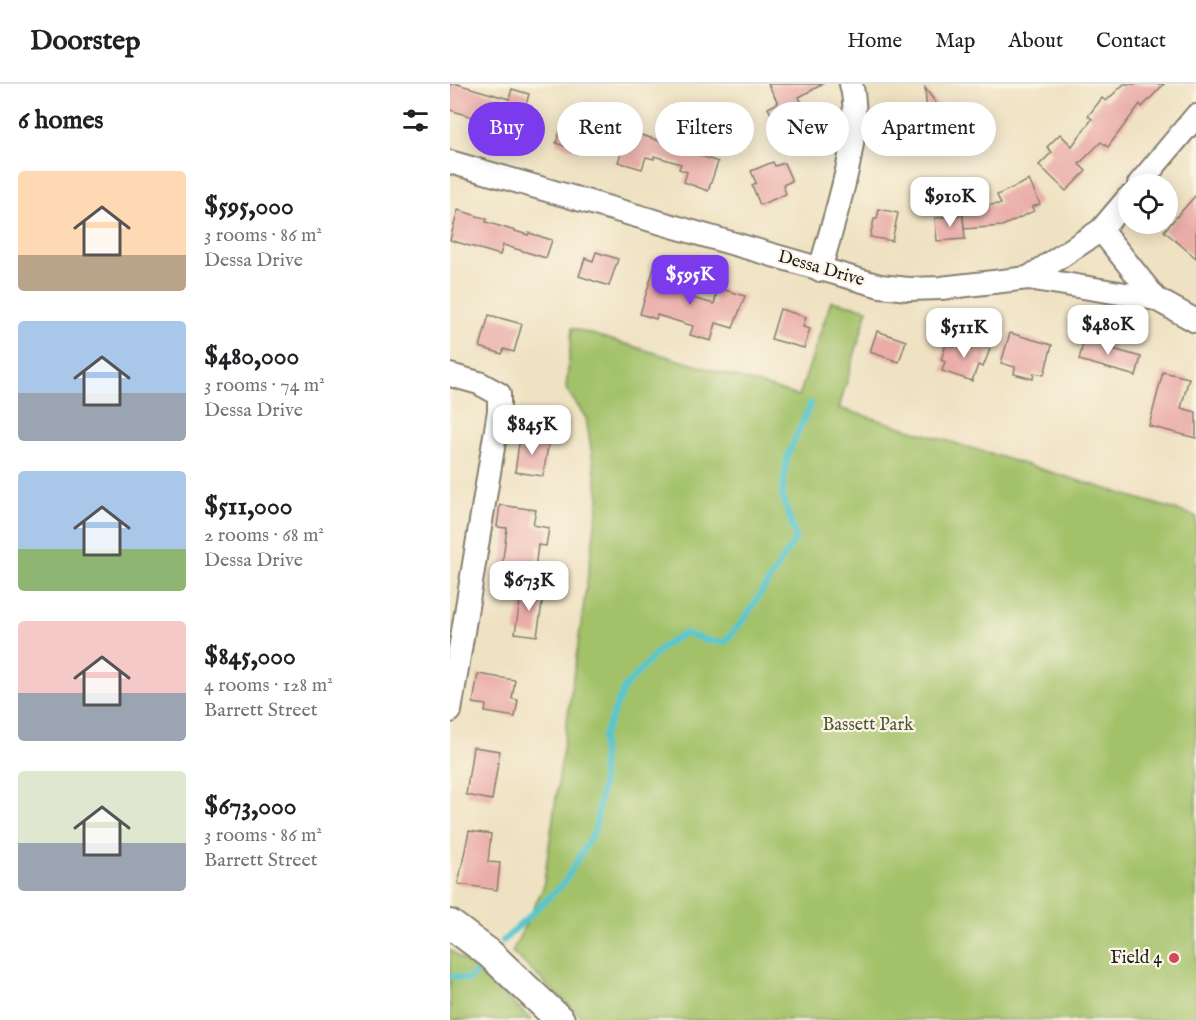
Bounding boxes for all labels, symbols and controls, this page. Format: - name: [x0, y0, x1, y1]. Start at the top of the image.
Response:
- text: Doorstep: [30, 24, 140, 59]
- text: Home: [847, 28, 902, 55]
- text: Map: [935, 28, 975, 55]
- text: About: [1008, 28, 1063, 55]
- text: Contact: [1096, 28, 1166, 55]
- chip: Buy: [468, 102, 545, 156]
- chip: Rent: [557, 102, 643, 156]
- chip: Filters: [655, 102, 754, 156]
- chip: New: [766, 102, 849, 156]
- chip: Apartment: [861, 102, 996, 156]
- text: 6 homes: [18, 104, 103, 137]
- icon: filters: [399, 104, 432, 137]
- map controls: [1118, 174, 1178, 234]
- button: locate: [1118, 174, 1178, 234]
- pin: $910K: [908, 177, 992, 228]
- text: $910K: [924, 184, 976, 209]
- text: $595,000: [204, 190, 294, 223]
- icon: home: [66, 195, 138, 267]
- text: 3 rooms · 86 m²: [204, 223, 322, 248]
- street label: Dessa Drive: [775, 246, 867, 292]
- text: Dessa Drive: [204, 248, 303, 273]
- pin: $595K: [648, 255, 732, 306]
- text: $595K: [666, 262, 714, 287]
- pin: $480K: [1066, 305, 1150, 356]
- pin: $511K: [922, 308, 1006, 359]
- text: $480K: [1081, 312, 1135, 337]
- text: $511K: [940, 315, 988, 340]
- text: $480,000: [204, 340, 299, 373]
- icon: home: [66, 345, 138, 417]
- text: 3 rooms · 74 m²: [204, 373, 325, 398]
- text: Dessa Drive: [204, 398, 303, 423]
- pin: $845K: [490, 405, 574, 456]
- text: $845K: [507, 412, 557, 437]
- text: $511,000: [204, 490, 292, 523]
- icon: home: [66, 495, 138, 567]
- text: 2 rooms · 68 m²: [204, 523, 324, 548]
- text: Dessa Drive: [204, 548, 303, 573]
- pin: $673K: [487, 561, 571, 612]
- text: $673K: [504, 568, 554, 593]
- text: $845,000: [204, 640, 296, 673]
- icon: home: [66, 645, 138, 717]
- text: 4 rooms · 128 m²: [204, 673, 333, 698]
- text: Barrett Street: [204, 698, 318, 723]
- park label: Bassett Park: [822, 714, 914, 737]
- text: $673,000: [204, 790, 296, 823]
- icon: home: [66, 795, 138, 867]
- text: 3 rooms · 86 m²: [204, 823, 322, 848]
- text: Barrett Street: [204, 848, 318, 873]
- place label: Field 4: [1110, 947, 1162, 970]
- marker: Field 4: [1167, 951, 1181, 965]

